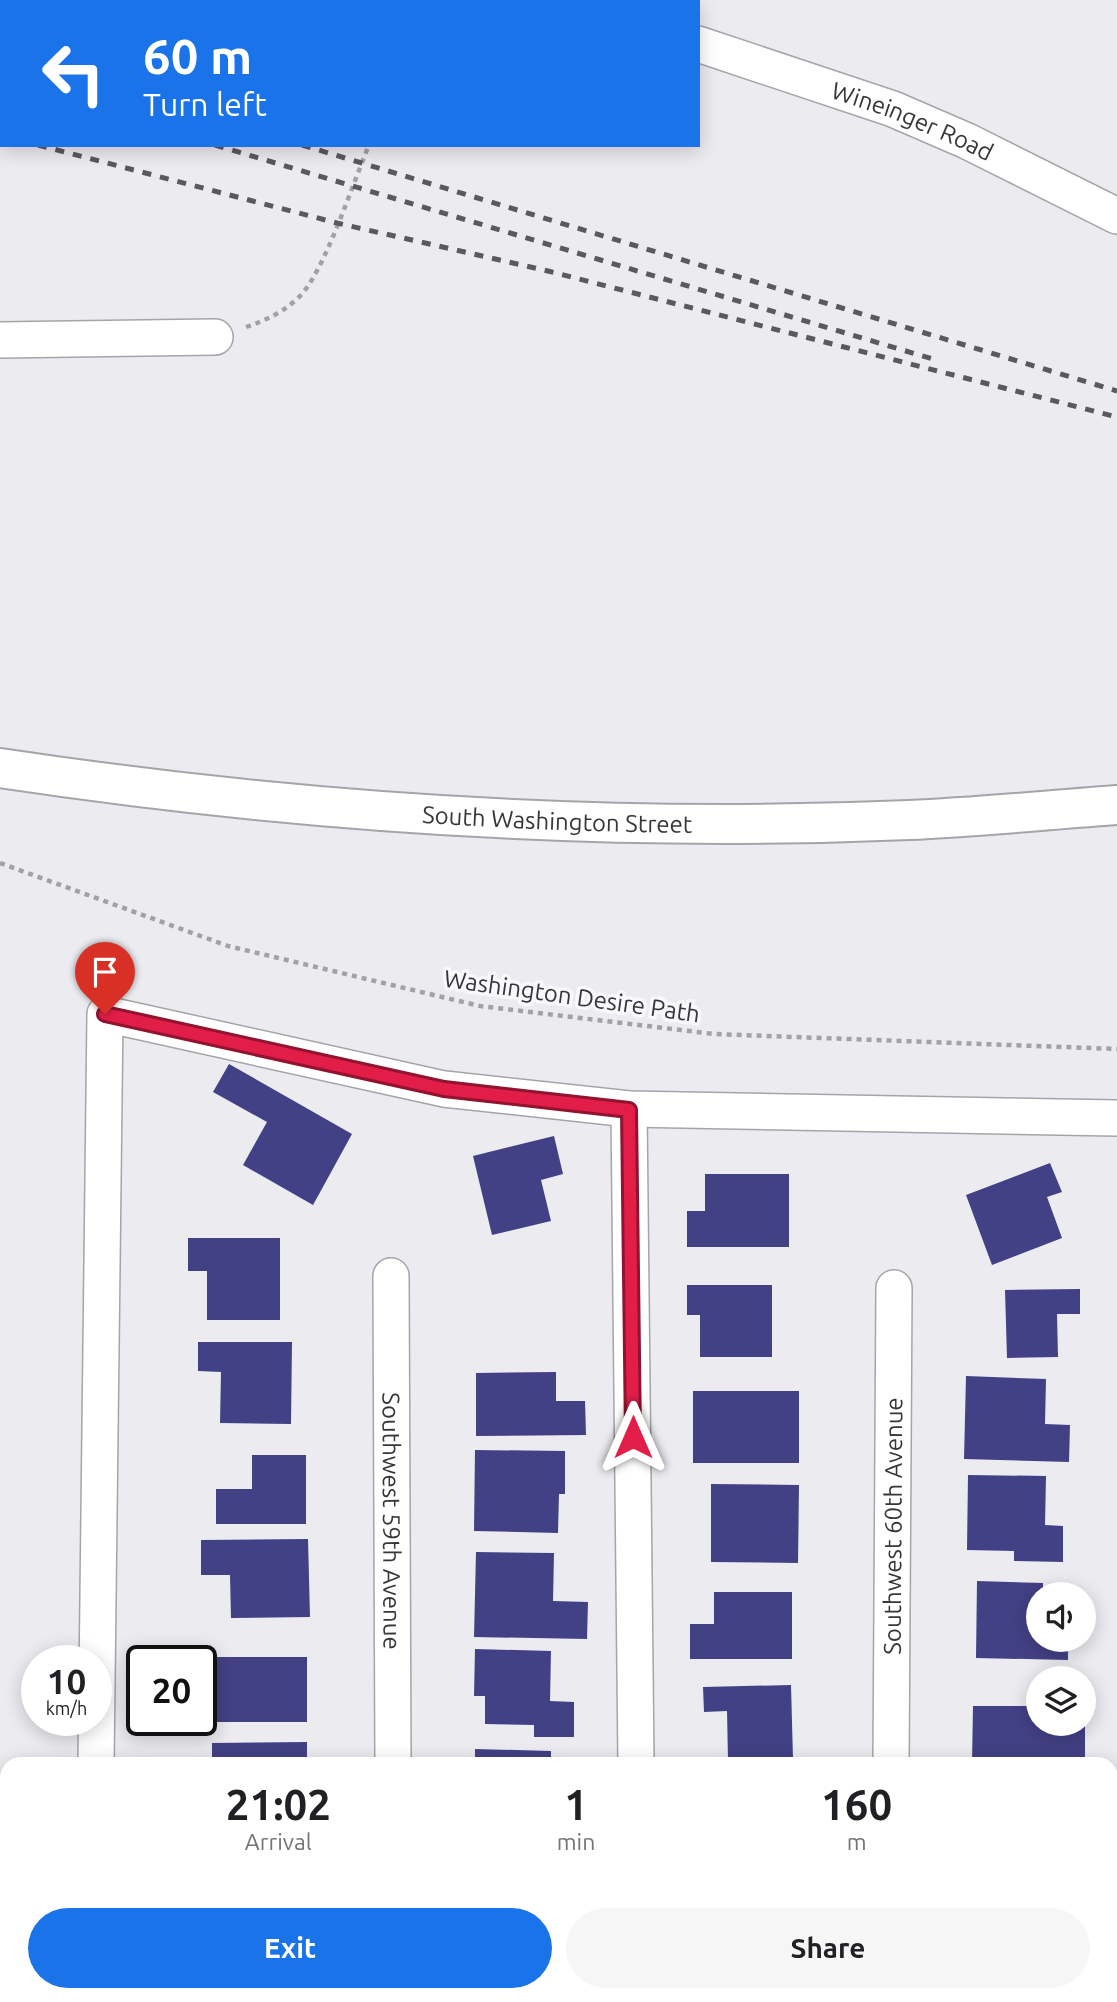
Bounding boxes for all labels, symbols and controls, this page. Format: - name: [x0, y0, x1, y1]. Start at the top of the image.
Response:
- icon: left: [28, 28, 119, 119]
- text: 60 m: [143, 28, 252, 83]
- street label: Wineinger Road: [828, 76, 998, 166]
- text: Turn left: [143, 86, 267, 122]
- street label: South Washington Street: [421, 800, 693, 837]
- pin: [75, 942, 135, 1014]
- icon: arrive: [86, 953, 124, 991]
- street label: Washington Desire Path: [442, 965, 702, 1027]
- street label: Southwest 59th Avenue: [378, 1392, 406, 1650]
- street label: Southwest 60th Avenue: [878, 1397, 907, 1655]
- position arrow: [596, 1400, 670, 1474]
- map controls: [1026, 1582, 1096, 1736]
- button: sound: [1026, 1582, 1096, 1652]
- speed limit sign: 20: [126, 1645, 217, 1736]
- text: 10: [47, 1661, 86, 1701]
- button: layers: [1026, 1666, 1096, 1736]
- text: km/h: [46, 1698, 87, 1718]
- text: 21:02: [226, 1781, 331, 1828]
- text: 1: [564, 1781, 588, 1828]
- text: 160: [821, 1781, 892, 1828]
- text: Arrival: [245, 1829, 312, 1854]
- text: min: [557, 1829, 595, 1854]
- text: m: [847, 1829, 867, 1854]
- button: Exit: [28, 1908, 552, 1988]
- button: Share: [566, 1908, 1090, 1988]

